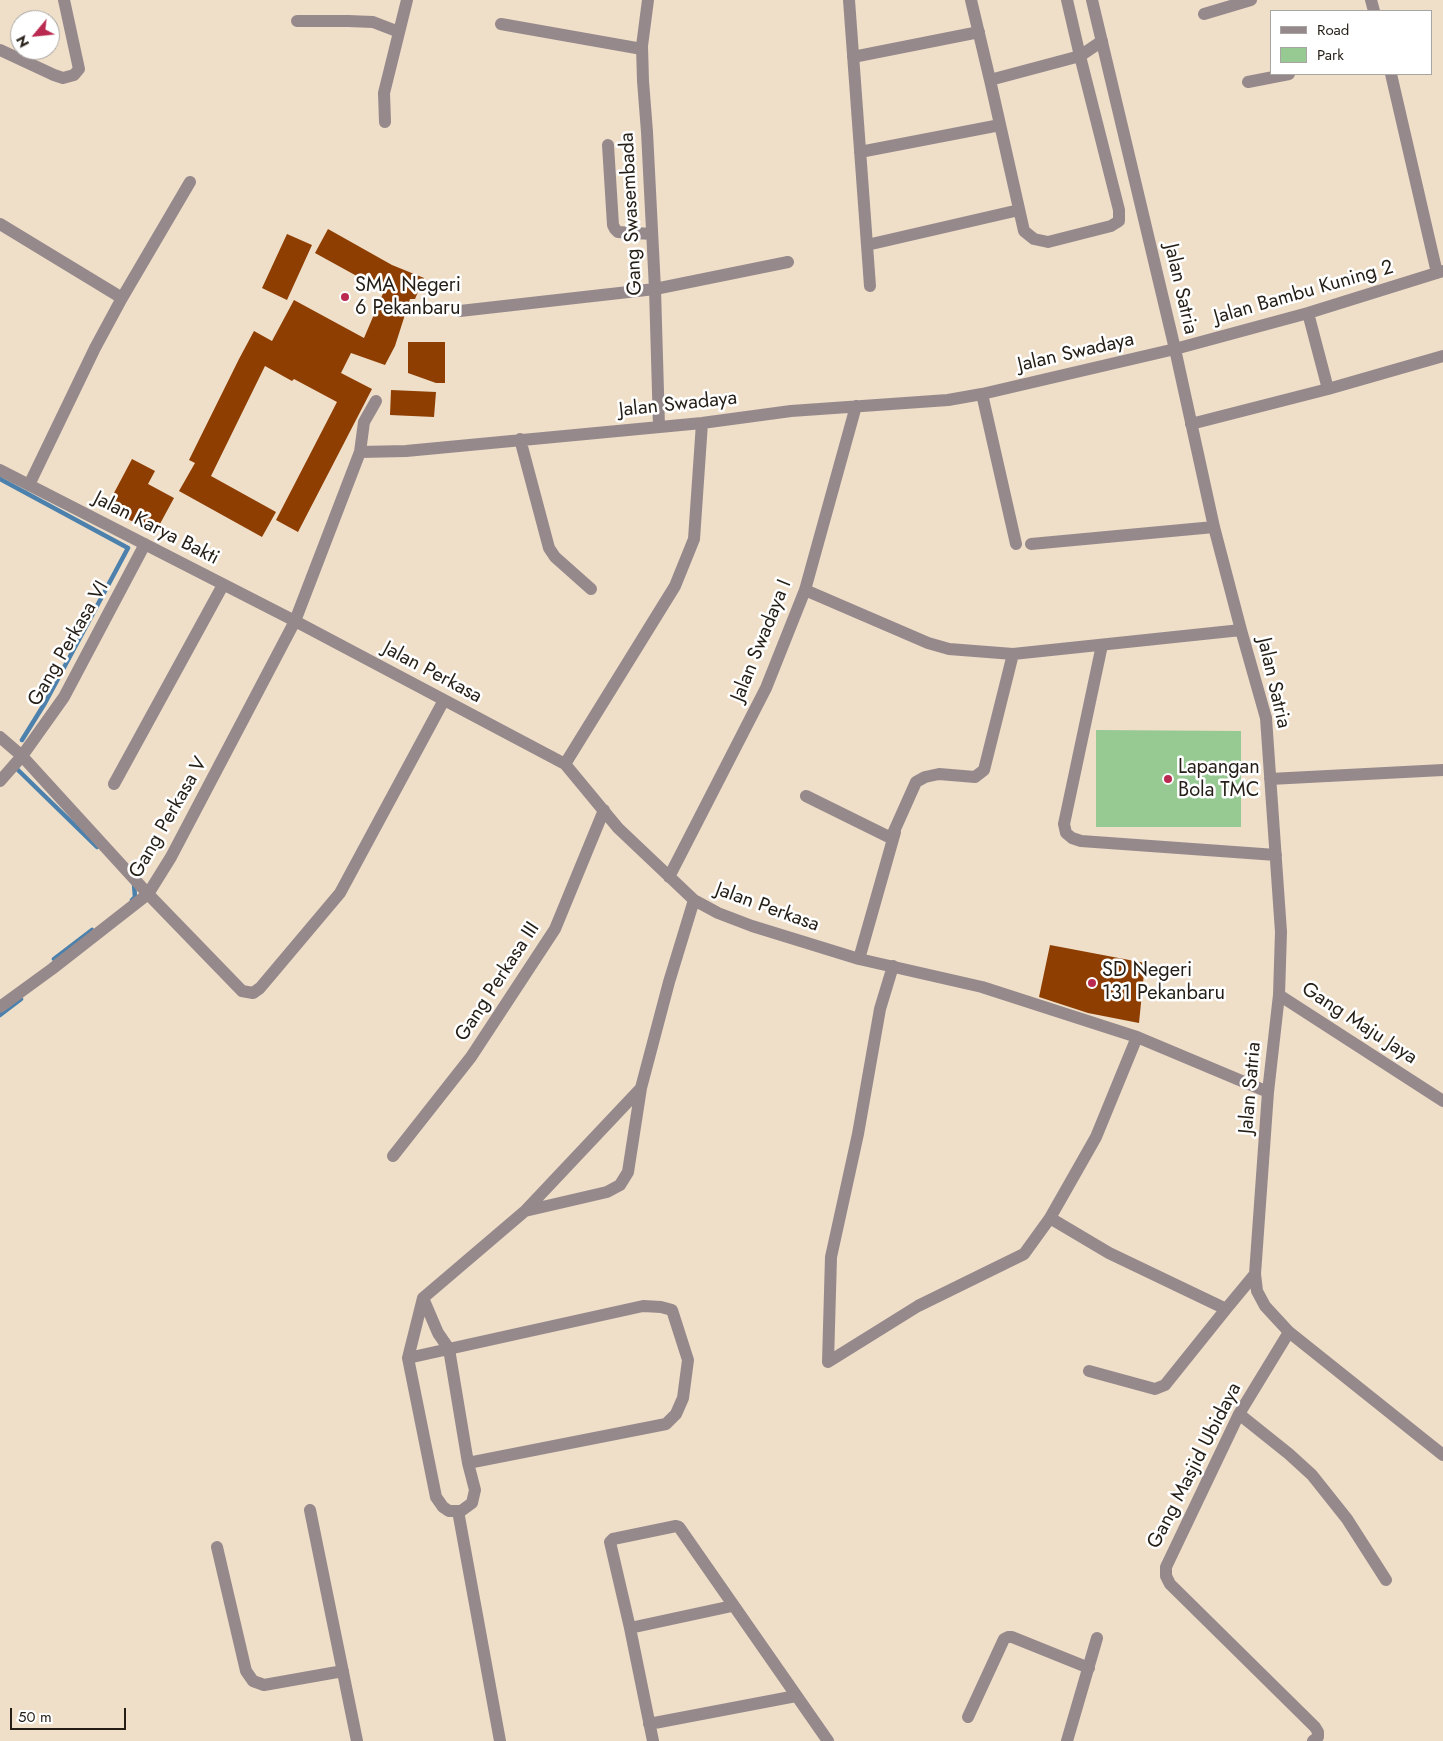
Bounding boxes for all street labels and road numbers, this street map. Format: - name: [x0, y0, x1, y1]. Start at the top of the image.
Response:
- street label: Gang Swasembada: [616, 132, 648, 296]
- street label: Jalan Satria: [1158, 241, 1202, 337]
- street label: Jalan Bambu Kuning 2: [1211, 256, 1397, 330]
- street label: Jalan Swadaya: [1015, 328, 1137, 378]
- street label: Jalan Swadaya: [618, 387, 738, 423]
- street label: Jalan Karya Bakti: [89, 487, 223, 571]
- street label: Jalan Swadaya I: [727, 576, 797, 706]
- street label: Gang Perkasa VI: [23, 577, 115, 711]
- street label: Jalan Satria: [1251, 635, 1295, 731]
- street label: Jalan Perkasa: [378, 637, 486, 709]
- street label: Gang Perkasa V: [125, 753, 213, 883]
- street label: Jalan Perkasa: [712, 878, 822, 938]
- street label: Gang Perkasa III: [451, 918, 545, 1046]
- street label: Gang Maju Jaya: [1297, 978, 1421, 1070]
- street label: Jalan Satria: [1235, 1041, 1267, 1135]
- street label: Gang Masjid Ubidaya: [1143, 1379, 1247, 1553]

